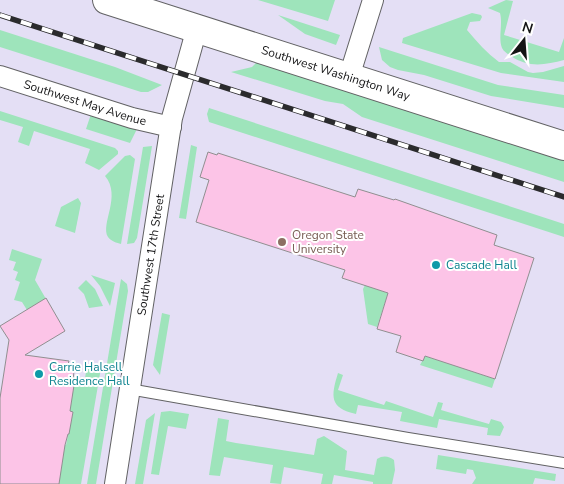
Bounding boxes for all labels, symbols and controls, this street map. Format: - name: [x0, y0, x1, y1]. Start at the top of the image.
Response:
- north arrow: [499, 15, 549, 65]
- text: N: [520, 17, 535, 39]
- street label: Southwest Washington Way: [259, 42, 413, 105]
- street label: Southwest May Avenue: [21, 76, 148, 129]
- street label: Southwest 17th Street: [133, 192, 168, 317]
- place label: Oregon State University: [292, 227, 364, 257]
- marker: Oregon State University: [276, 236, 288, 248]
- place label: Cascade Hall: [446, 257, 517, 273]
- marker: Cascade Hall: [430, 259, 442, 271]
- place label: Carrie Halsell Residence Hall: [49, 359, 130, 389]
- marker: Carrie Halsell Residence Hall: [33, 368, 45, 380]

